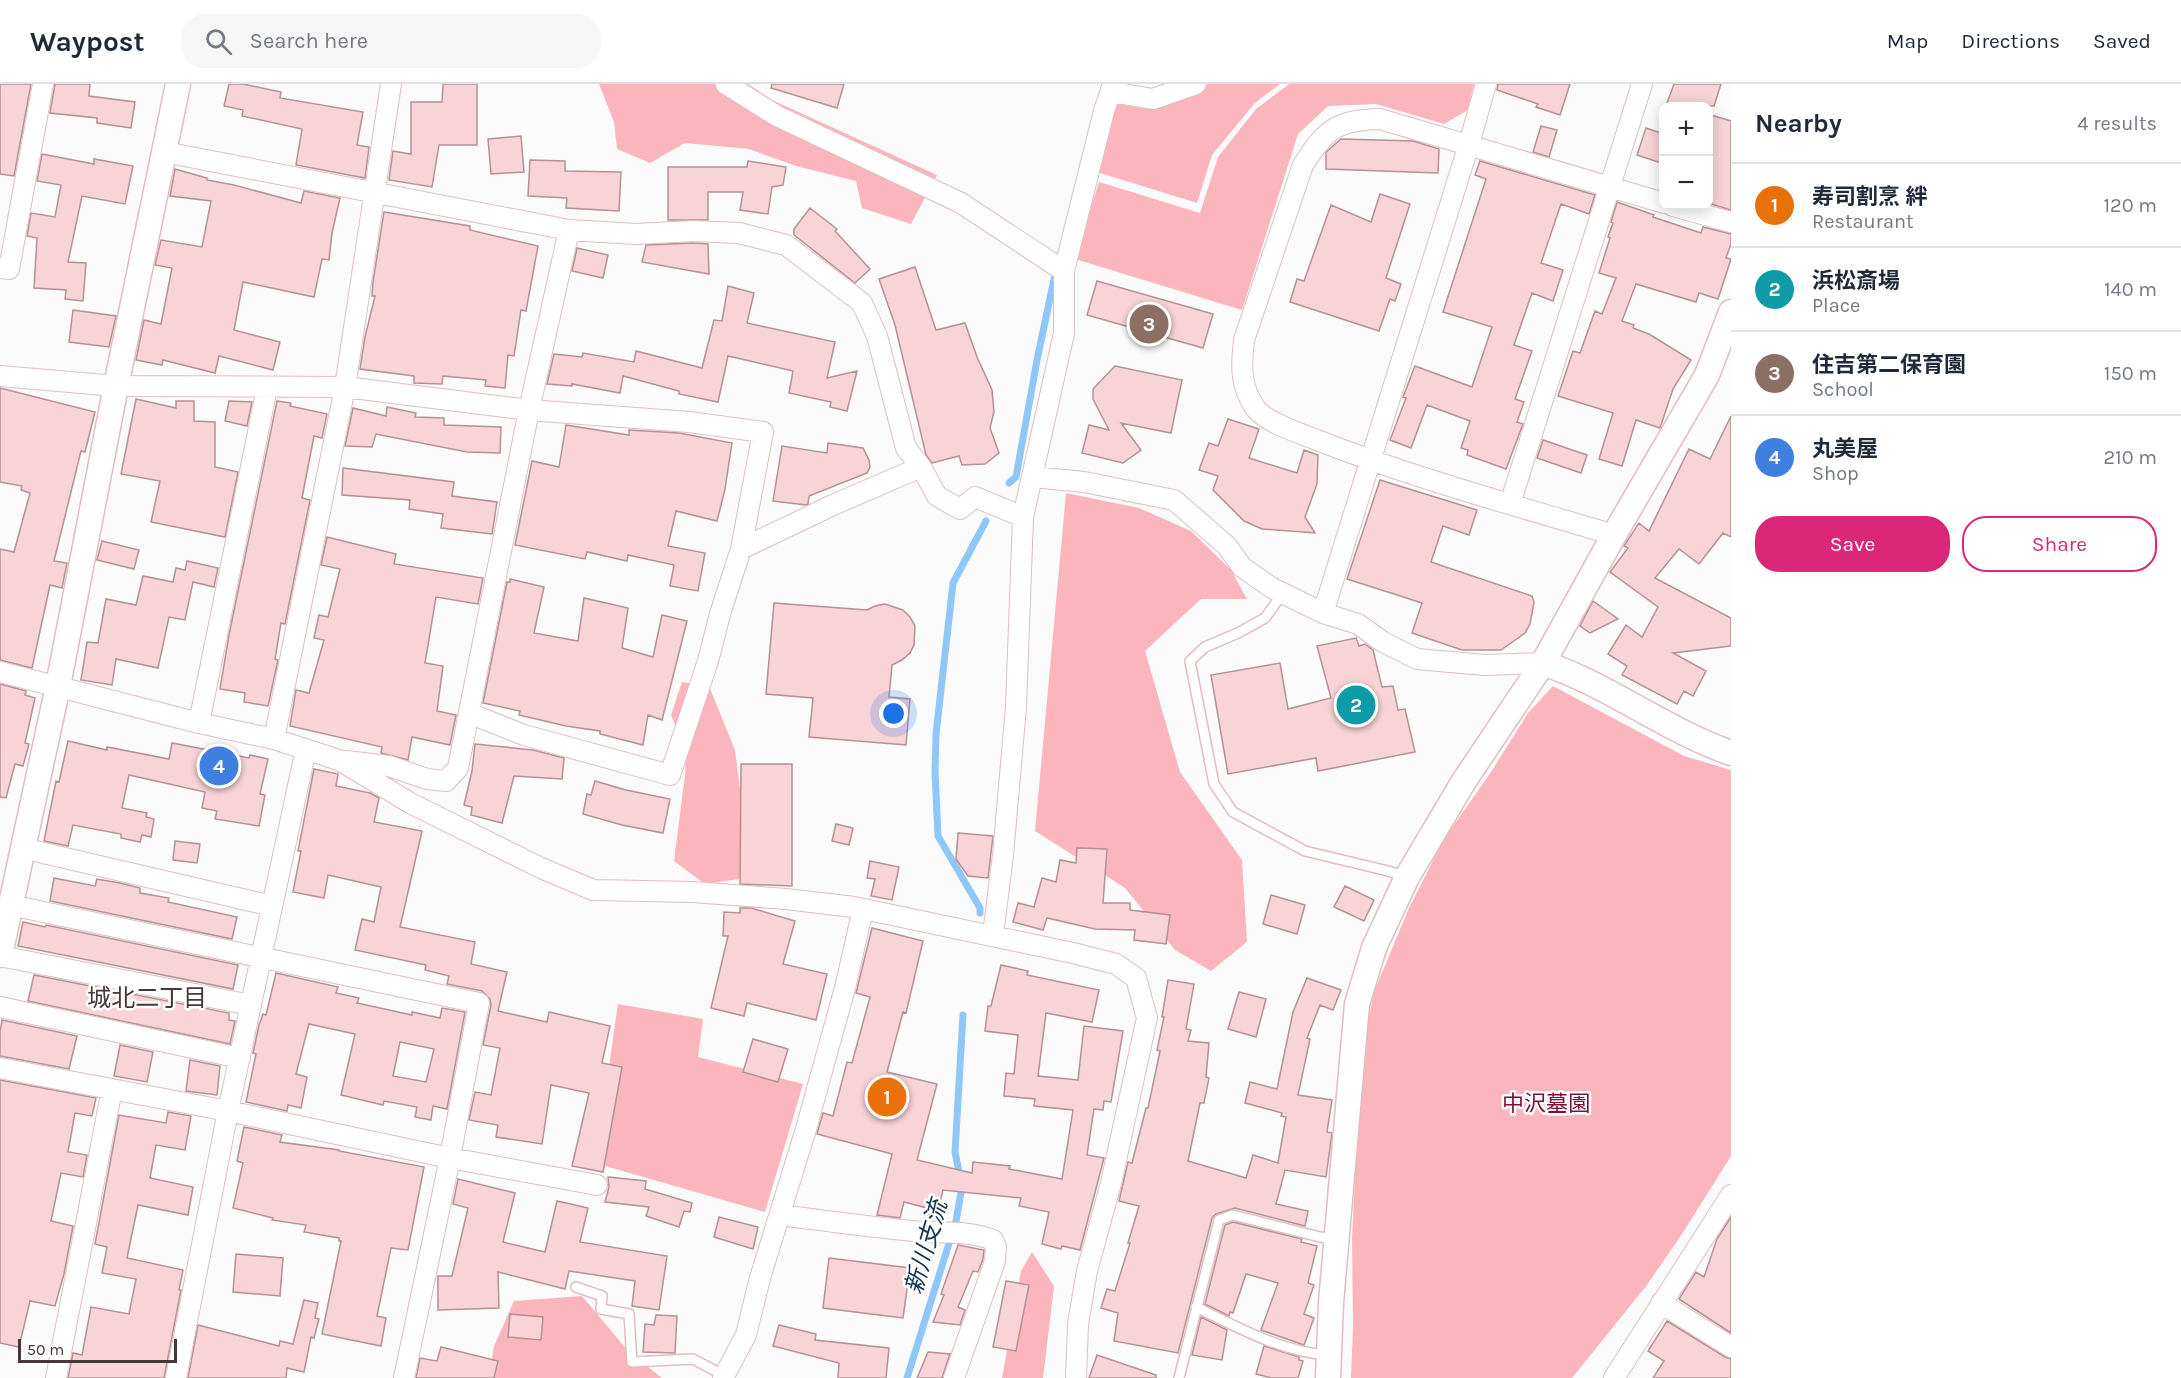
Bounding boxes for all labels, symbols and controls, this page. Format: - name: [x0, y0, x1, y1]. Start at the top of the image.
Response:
- search box: [181, 14, 601, 68]
- text: Waypost: [30, 25, 145, 58]
- icon: search: [202, 25, 235, 58]
- text: Search here: [250, 28, 368, 54]
- text: Map: [1887, 29, 1928, 53]
- text: Directions: [1961, 29, 2060, 53]
- text: Saved: [2093, 29, 2151, 53]
- map controls: [1659, 102, 1713, 210]
- button: +: [1659, 102, 1713, 156]
- text: Nearby: [1755, 108, 1842, 139]
- text: 4 results: [2077, 112, 2157, 135]
- button: −: [1659, 156, 1713, 210]
- text: 寿司割烹 絆: [1812, 184, 1928, 210]
- text: 1: [1771, 194, 1778, 217]
- text: 120 m: [2103, 194, 2157, 217]
- text: Restaurant: [1812, 210, 1914, 233]
- text: 浜松斎場: [1812, 268, 1900, 294]
- text: 2: [1768, 278, 1781, 301]
- text: 140 m: [2104, 278, 2157, 301]
- text: Place: [1812, 294, 1860, 317]
- pin: 3: [1130, 302, 1168, 346]
- text: 住吉第二保育園: [1812, 352, 1966, 378]
- text: 3: [1768, 362, 1781, 385]
- text: 150 m: [2104, 362, 2157, 385]
- text: School: [1812, 378, 1874, 401]
- text: 丸美屋: [1812, 436, 1878, 462]
- text: 4: [1769, 446, 1780, 469]
- text: 210 m: [2103, 446, 2157, 469]
- text: Shop: [1812, 462, 1859, 485]
- button: Save: [1755, 516, 1950, 572]
- button: Share: [1962, 516, 2157, 572]
- pin: 2: [1336, 682, 1376, 728]
- your location: [879, 699, 908, 728]
- pin: 4: [200, 744, 238, 788]
- district label: 城北二丁目: [87, 984, 207, 1012]
- pin: 1: [868, 1074, 906, 1120]
- park label: 中沢墓園: [1502, 1091, 1590, 1117]
- water label: 新川支流: [899, 1193, 954, 1297]
- scale bar: [18, 1336, 177, 1364]
- text: 50 m: [27, 1340, 64, 1359]

